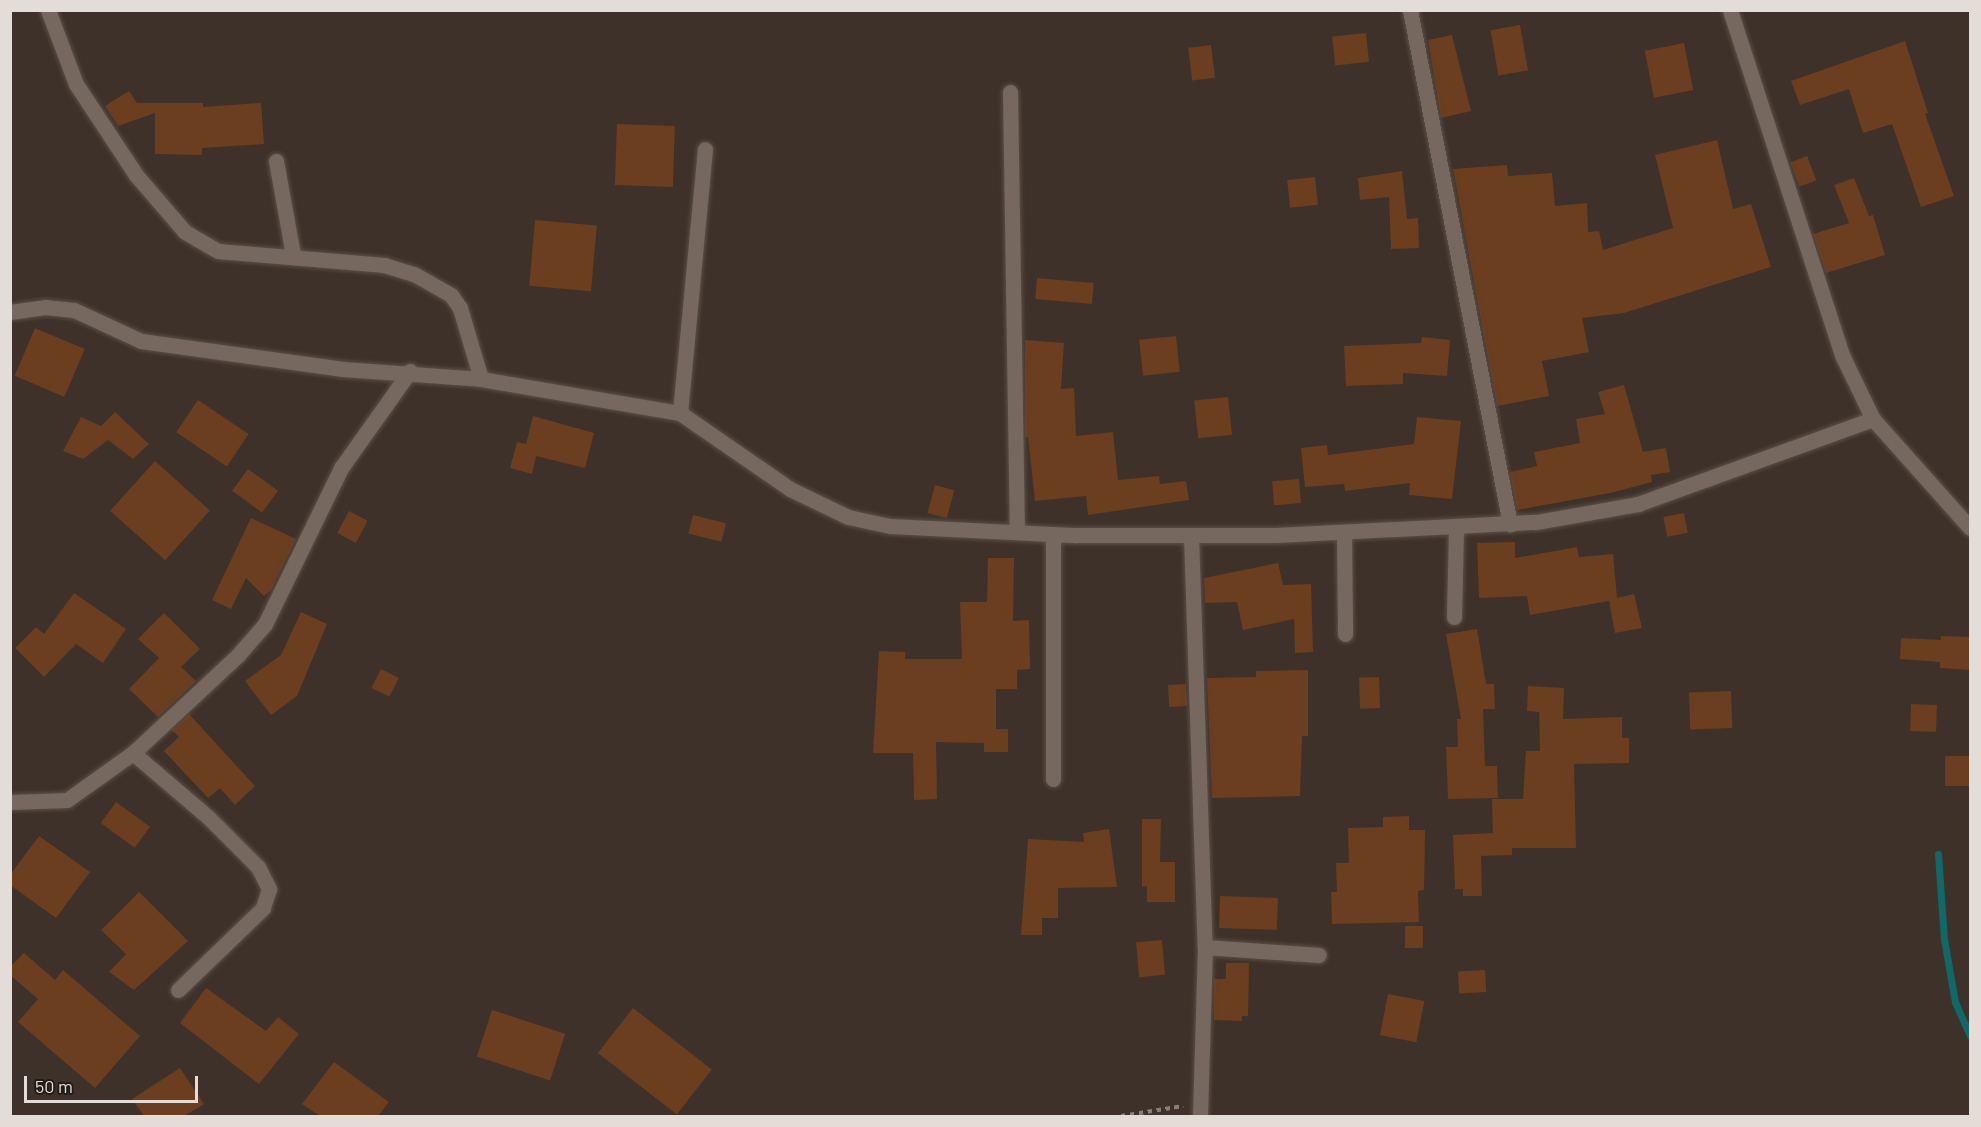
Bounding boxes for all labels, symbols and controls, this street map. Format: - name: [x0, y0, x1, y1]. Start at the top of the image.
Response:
- scale bar: [27, 1064, 201, 1102]
- text: 50 m: [35, 1075, 73, 1097]

